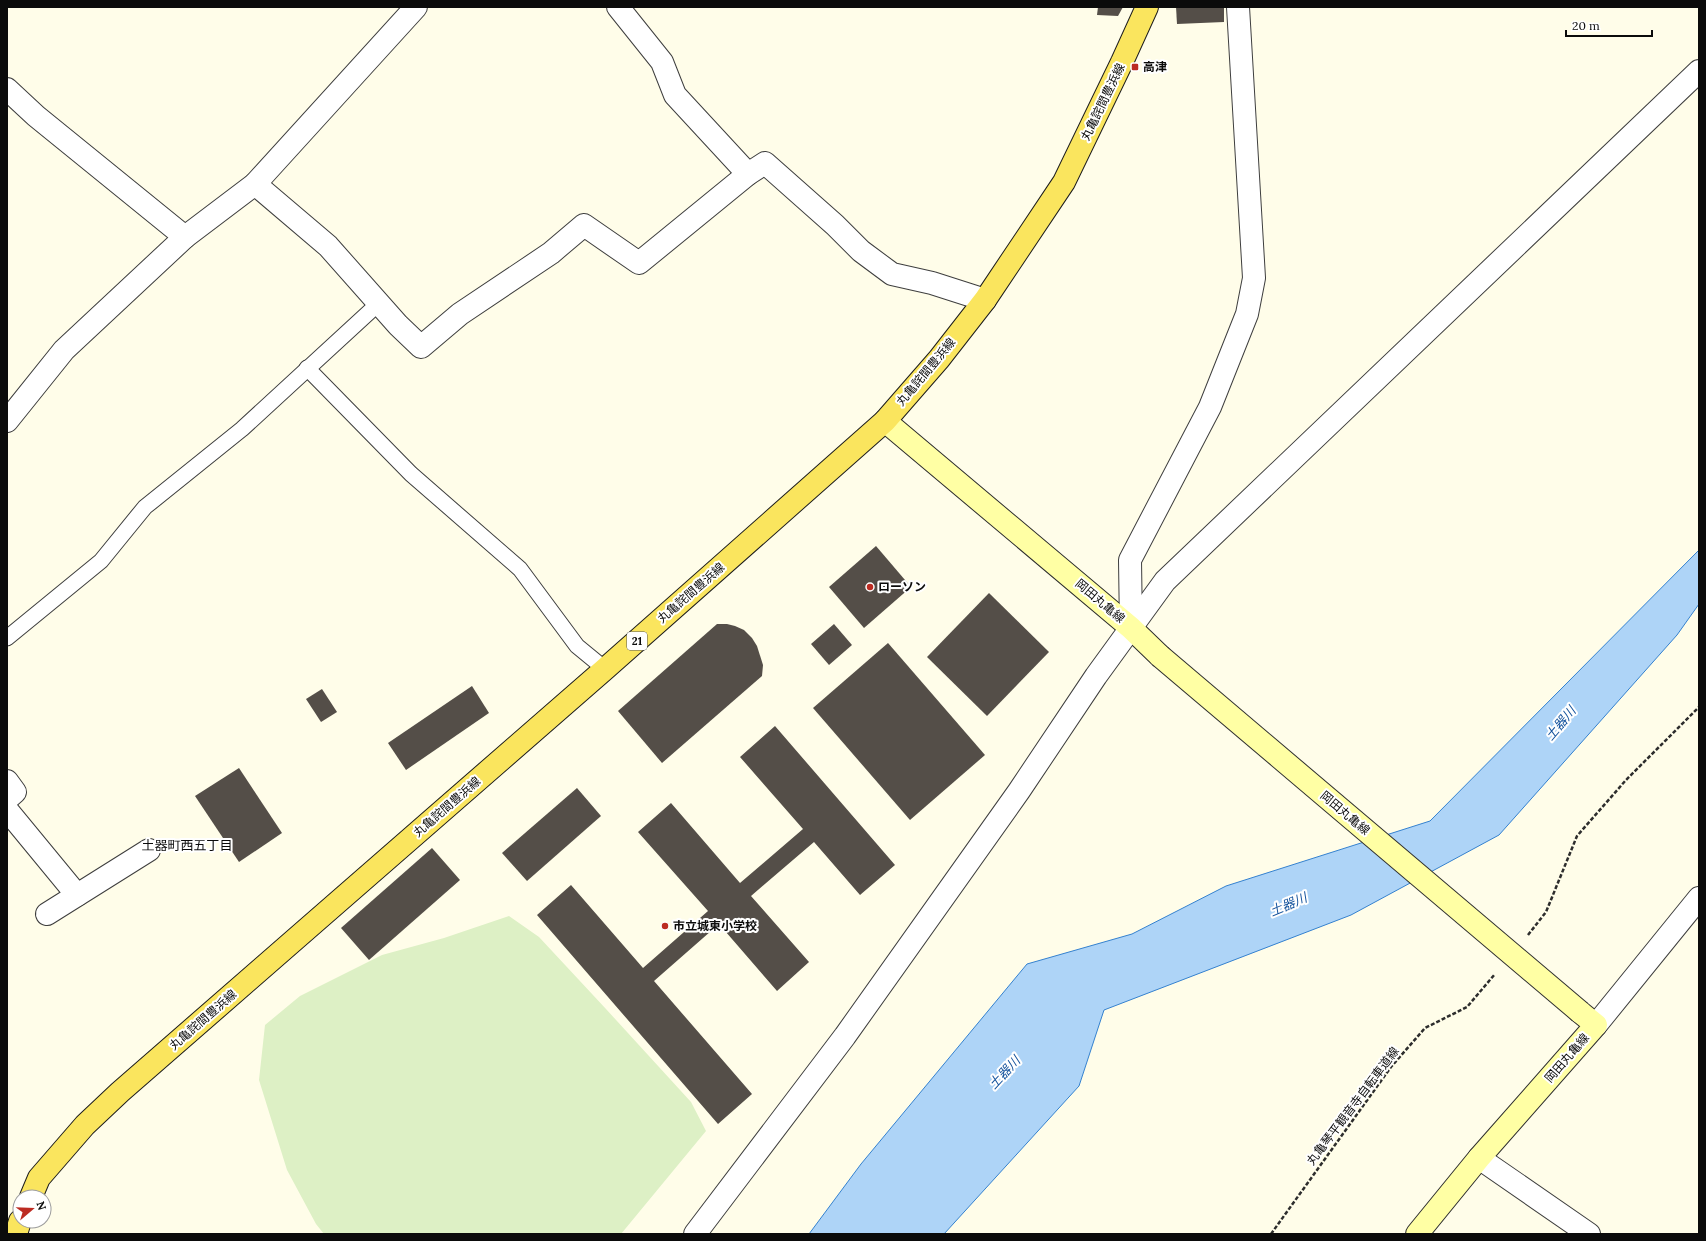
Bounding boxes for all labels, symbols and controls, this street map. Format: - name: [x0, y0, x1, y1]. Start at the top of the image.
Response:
- scale bar: [1566, 12, 1652, 38]
- text: 20 m: [1572, 18, 1600, 33]
- place label: 高津: [1143, 59, 1167, 74]
- street label: 丸亀詫間豊浜線: [1077, 61, 1128, 143]
- marker: 高津: [1130, 62, 1140, 72]
- street label: 丸亀詫間豊浜線: [893, 335, 958, 409]
- street label: 丸亀詫間豊浜線: [654, 559, 727, 626]
- street label: 岡田丸亀線: [1073, 576, 1128, 626]
- place label: ローソン: [878, 579, 926, 594]
- marker: ローソン: [865, 582, 875, 592]
- road number: 21: [627, 632, 647, 650]
- water label: 土器川: [1541, 701, 1581, 744]
- street label: 丸亀詫間豊浜線: [410, 773, 483, 840]
- street label: 岡田丸亀線: [1318, 788, 1373, 838]
- district label: 土器町西五丁目: [141, 837, 233, 854]
- water label: 土器川: [1267, 888, 1311, 920]
- place label: 市立城東小学校: [673, 918, 757, 933]
- marker: 市立城東小学校: [660, 921, 670, 931]
- street label: 丸亀詫間豊浜線: [166, 986, 239, 1053]
- street label: 岡田丸亀線: [1541, 1030, 1592, 1085]
- street label: 丸亀琴平観音寺自転車道線: [1303, 1044, 1402, 1168]
- water label: 土器川: [985, 1051, 1025, 1092]
- north arrow: [12, 1189, 52, 1229]
- text: N: [33, 1199, 50, 1213]

